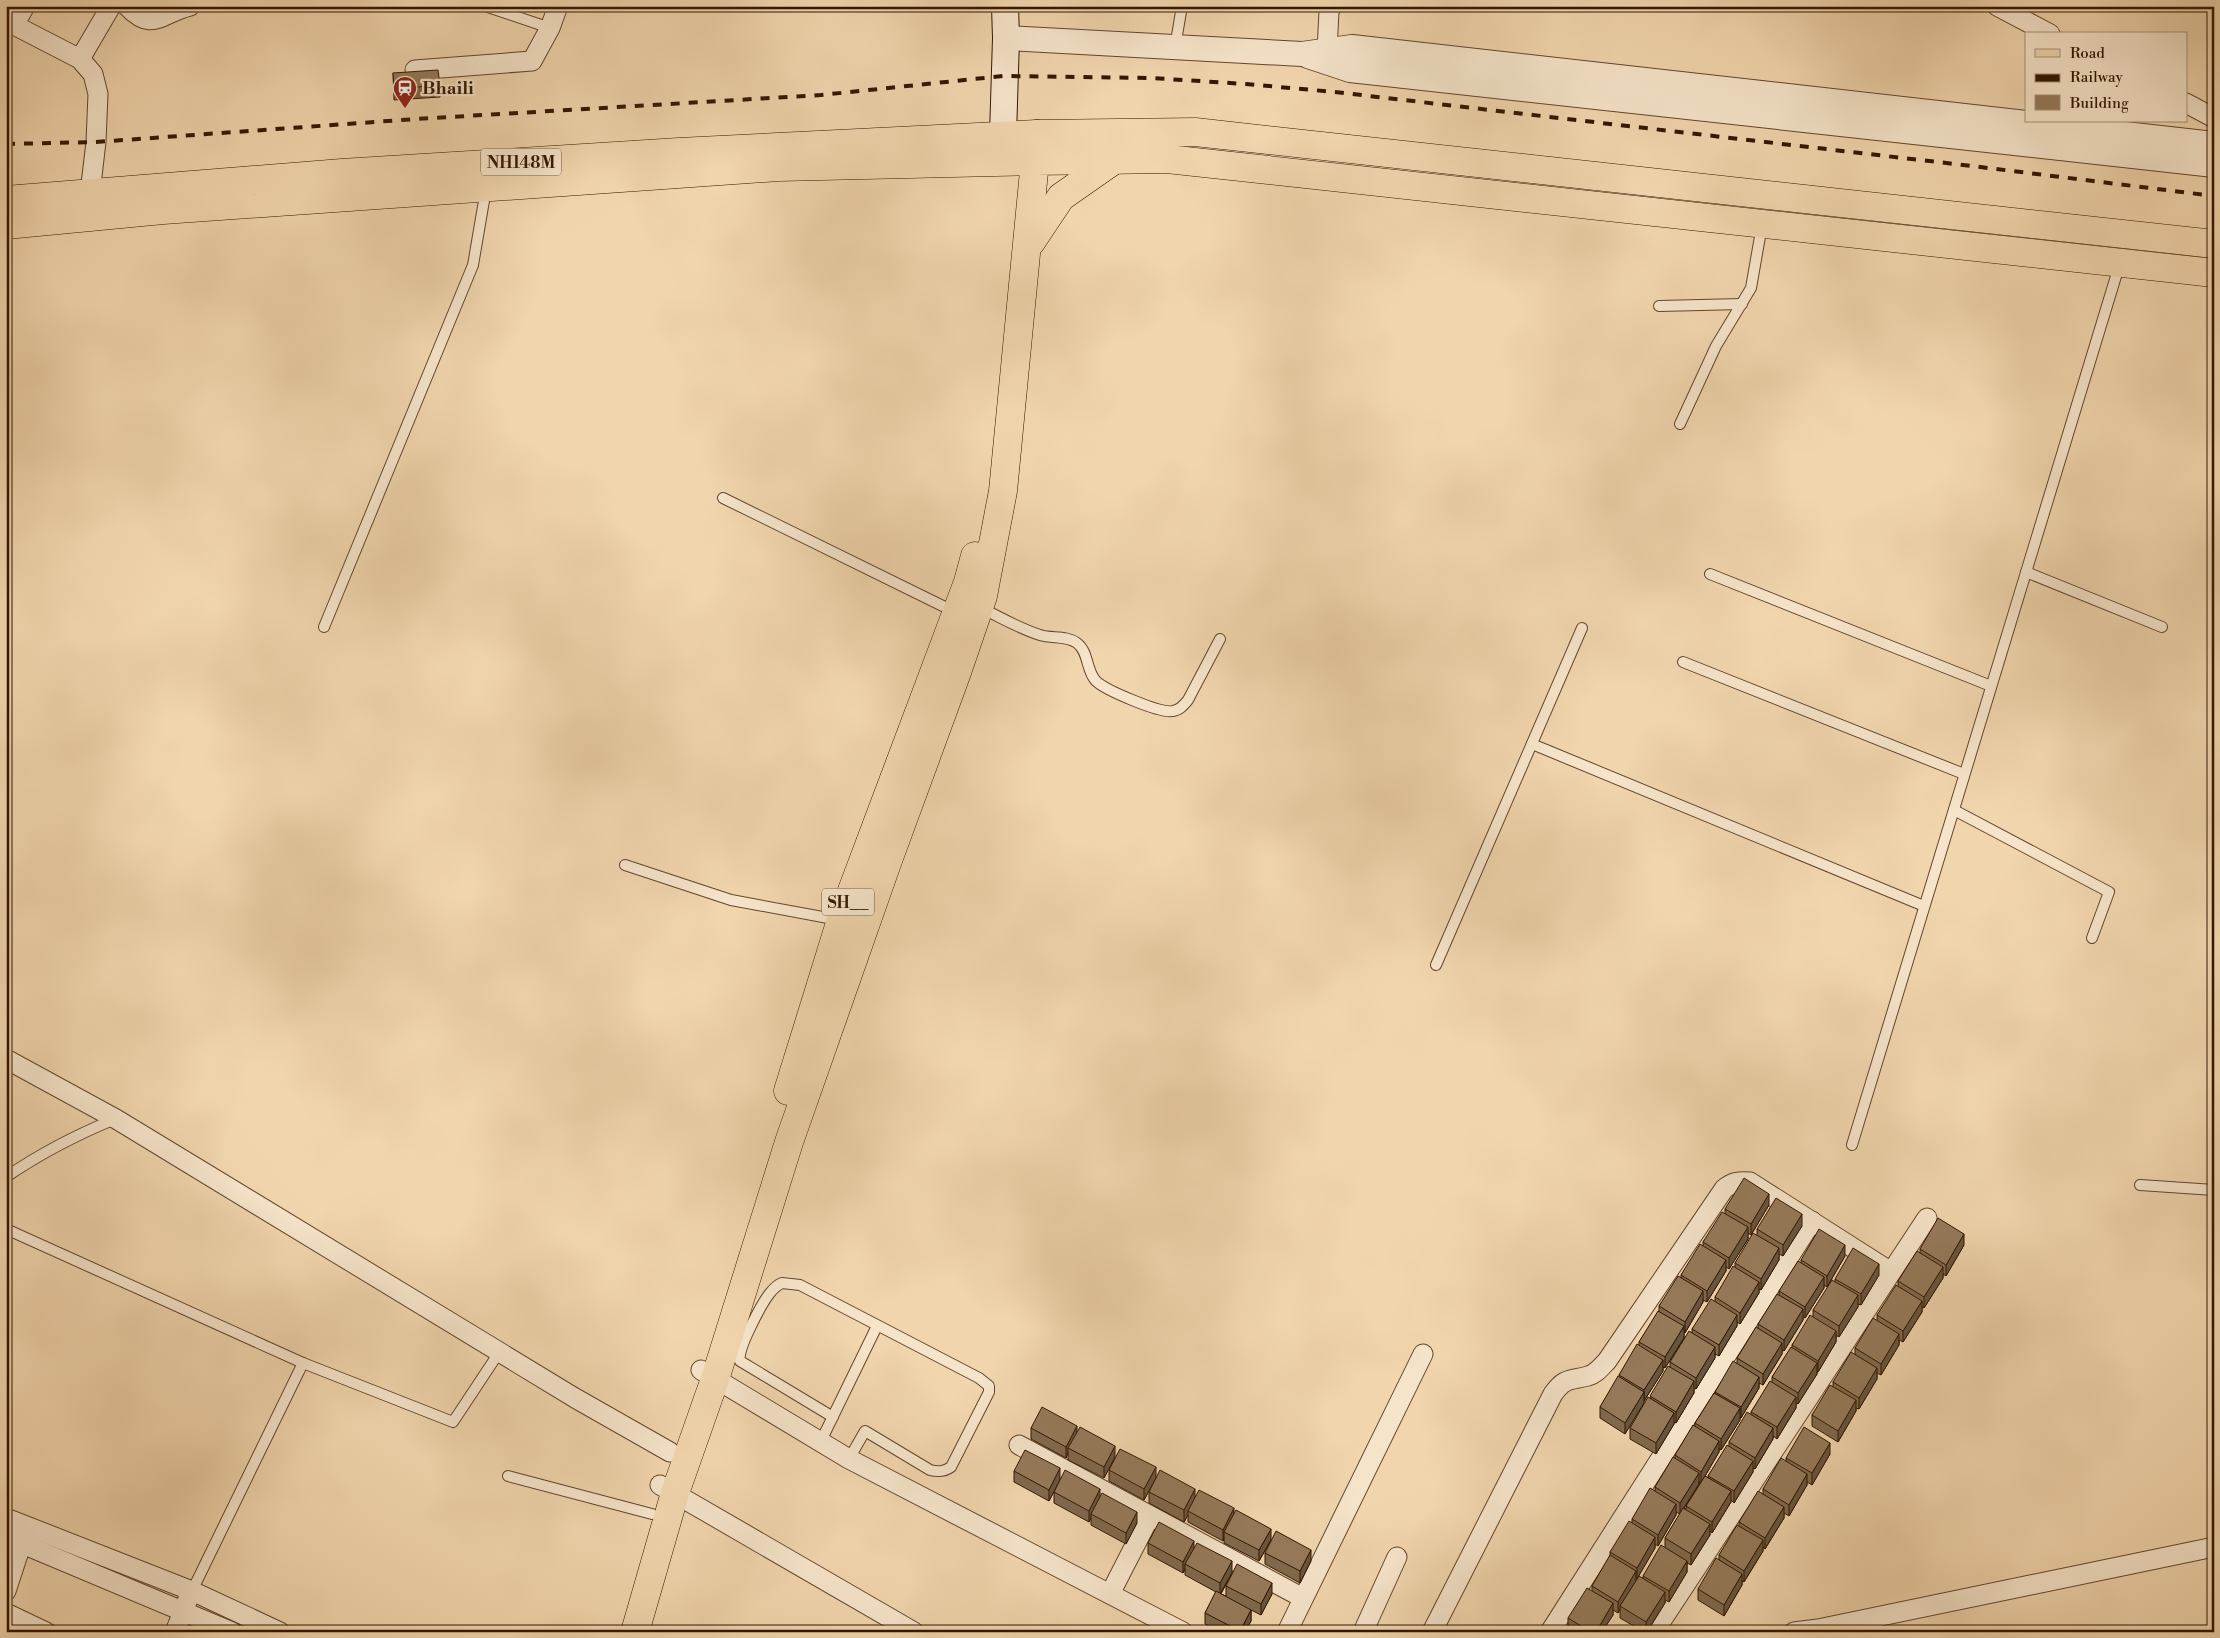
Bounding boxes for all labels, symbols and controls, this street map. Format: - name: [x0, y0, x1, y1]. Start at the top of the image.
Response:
- legend: [2025, 32, 2188, 122]
- text: Road: [2070, 44, 2105, 63]
- text: Railway: [2070, 68, 2124, 87]
- station icon: Bhaili: [392, 75, 418, 109]
- place label: Bhaili: [422, 77, 474, 100]
- text: Building: [2069, 94, 2129, 113]
- road number: NH148M: [481, 148, 561, 176]
- road number: SH__: [822, 889, 874, 916]

